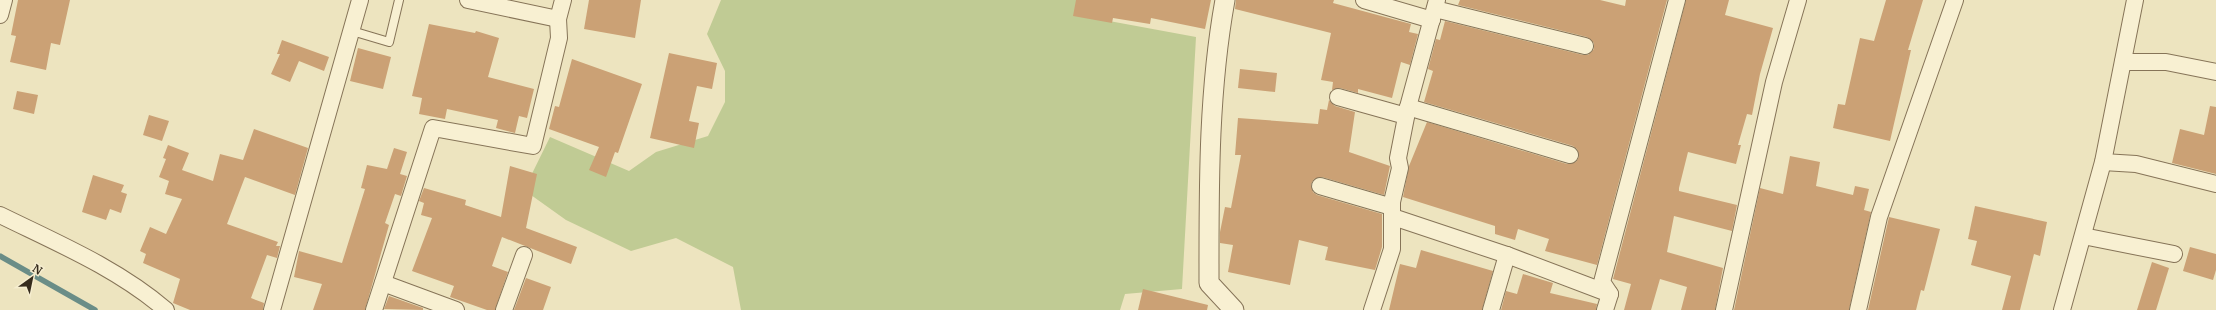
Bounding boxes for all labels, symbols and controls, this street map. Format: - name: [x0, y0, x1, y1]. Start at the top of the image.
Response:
- north arrow: [12, 258, 52, 298]
- text: N: [30, 261, 45, 278]

